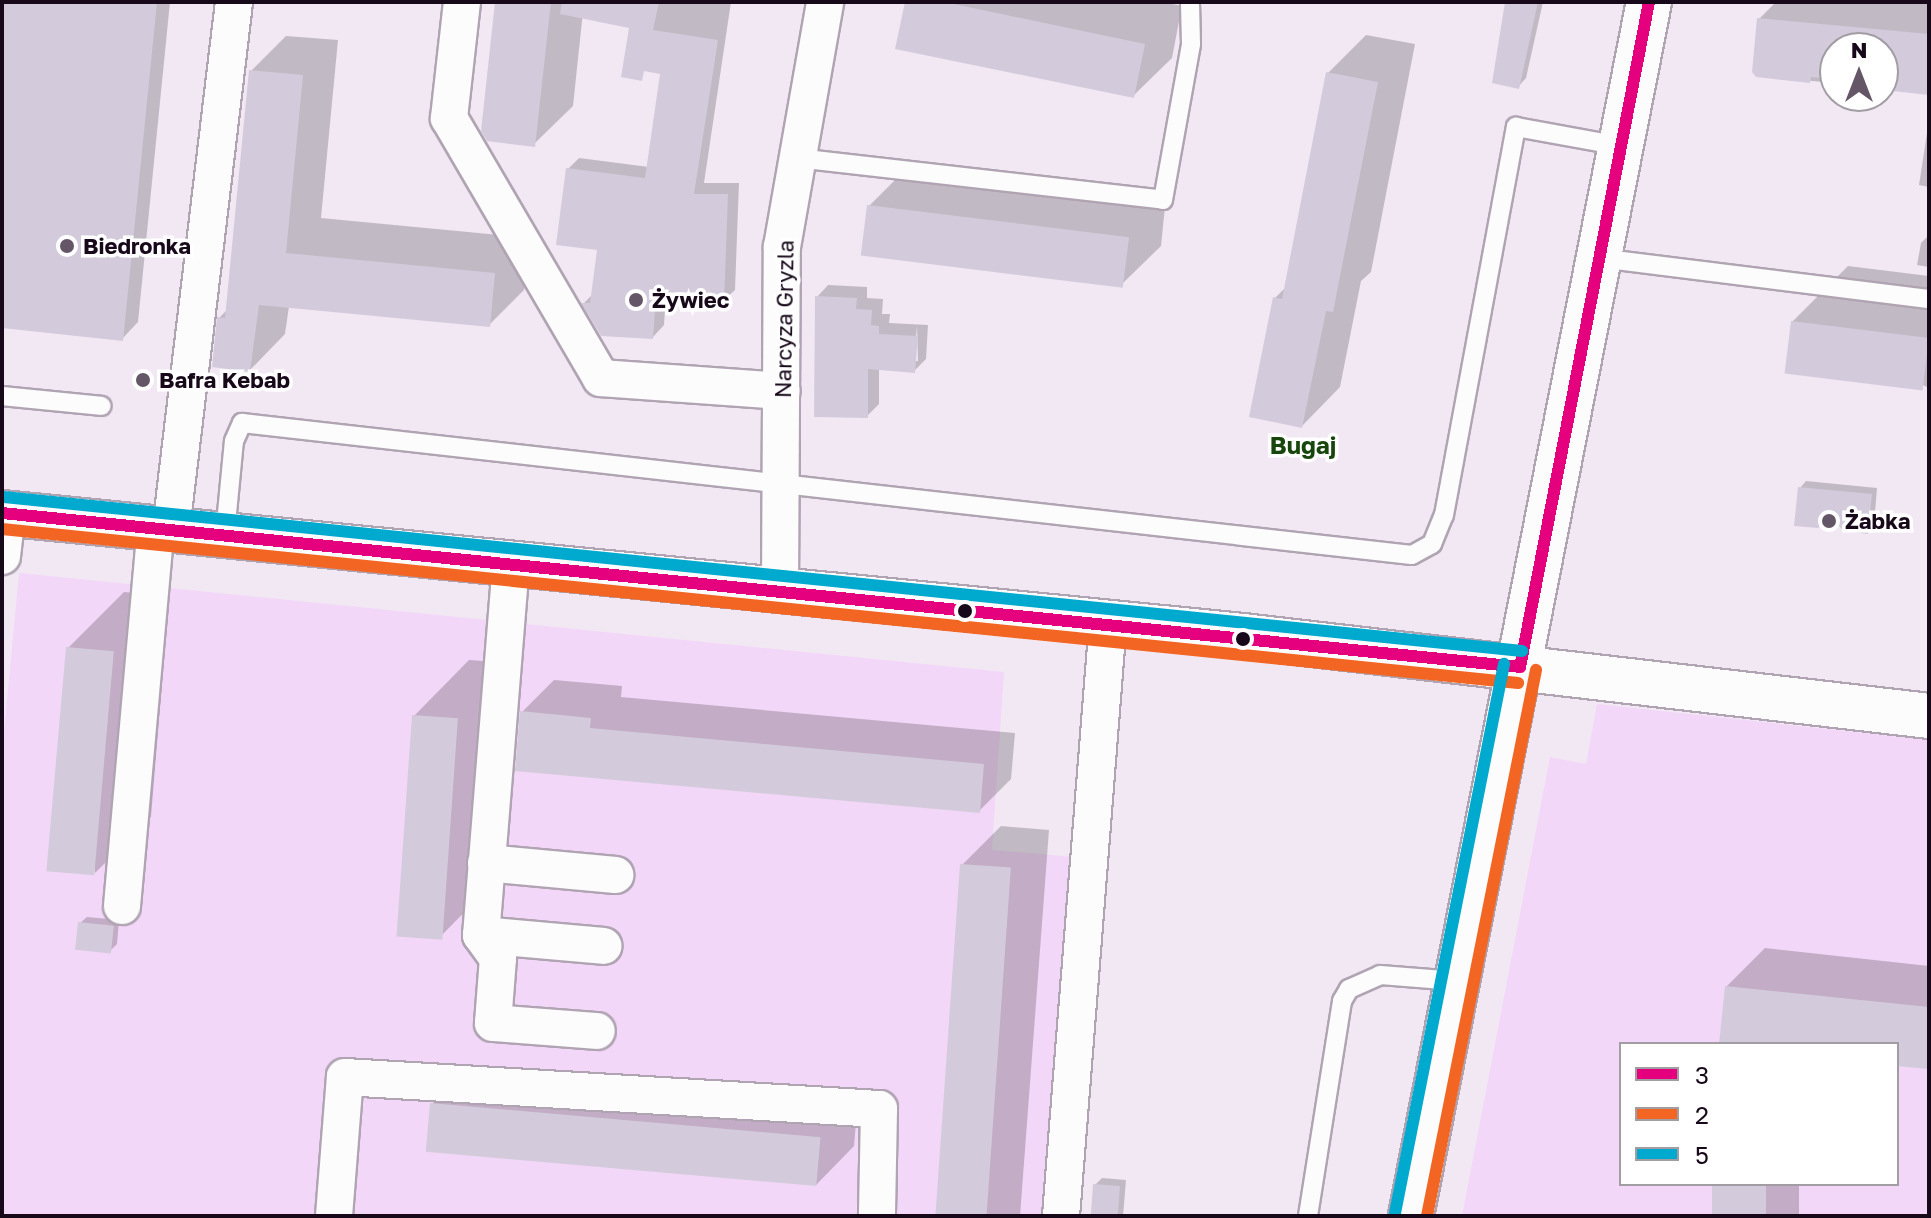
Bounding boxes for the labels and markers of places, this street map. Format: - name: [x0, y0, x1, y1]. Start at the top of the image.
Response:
- place label: Biedronka: [83, 233, 191, 259]
- marker: Biedronka: [58, 237, 76, 255]
- place label: Żywiec: [652, 287, 729, 313]
- marker: Żywiec: [627, 291, 645, 309]
- place label: Bafra Kebab: [159, 367, 290, 393]
- marker: Bafra Kebab: [134, 371, 152, 389]
- place label: Żabka: [1845, 508, 1910, 534]
- marker: Żabka: [1820, 512, 1838, 530]
- unlabelled marker: [957, 603, 973, 619]
- unlabelled marker: [1235, 631, 1251, 647]

